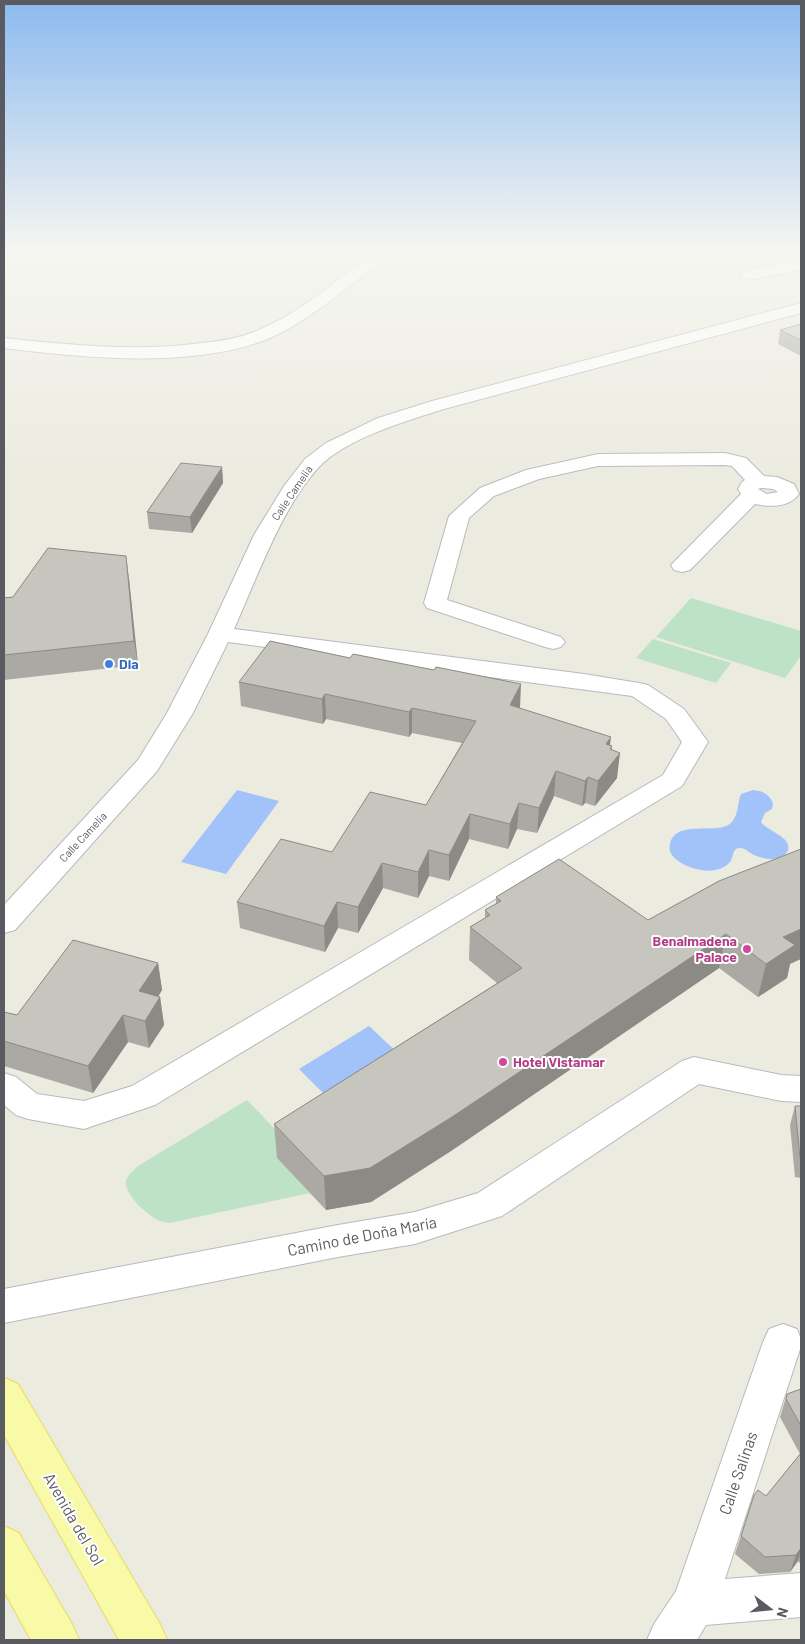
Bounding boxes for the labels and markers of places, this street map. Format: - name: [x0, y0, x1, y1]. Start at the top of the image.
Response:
- place label: Dia: [119, 655, 139, 672]
- marker: Dia: [103, 658, 115, 670]
- place label: Benalmadena Palace: [653, 932, 737, 965]
- marker: Benalmadena Palace: [741, 943, 753, 955]
- place label: Hotel Vistamar: [513, 1053, 606, 1070]
- marker: Hotel Vistamar: [497, 1056, 509, 1068]

